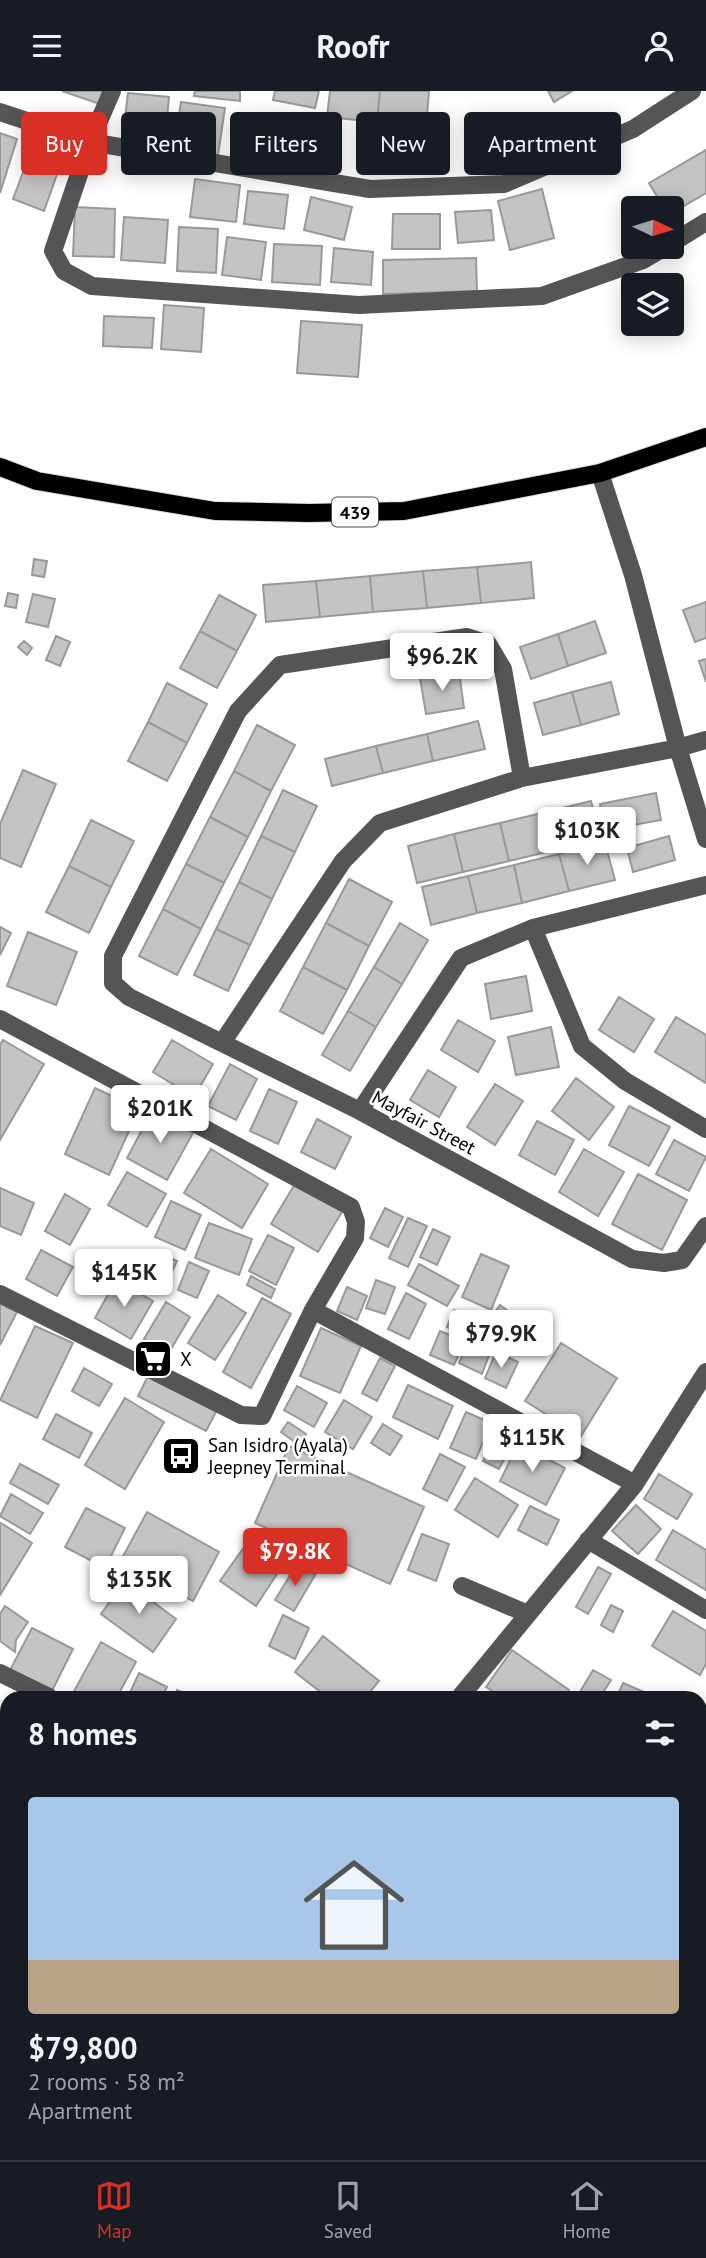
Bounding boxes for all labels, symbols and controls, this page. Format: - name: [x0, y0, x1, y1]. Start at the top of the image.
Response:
- text: Roofr: [316, 25, 390, 67]
- icon: menu: [28, 27, 66, 65]
- icon: person: [640, 27, 678, 65]
- chip: Buy: [21, 112, 107, 175]
- chip: Rent: [121, 112, 216, 175]
- chip: Filters: [230, 112, 342, 175]
- chip: New: [356, 112, 450, 175]
- chip: Apartment: [464, 112, 621, 175]
- north arrow: [621, 196, 684, 259]
- map controls: [621, 196, 684, 336]
- button: layers: [621, 273, 684, 336]
- road number: 439: [332, 498, 378, 527]
- pin: $96.2K: [385, 633, 499, 693]
- text: $96.2K: [406, 641, 478, 670]
- pin: $103K: [538, 807, 636, 867]
- text: $103K: [554, 815, 620, 844]
- street label: Mayfair Street: [368, 1085, 480, 1160]
- pin: $201K: [111, 1086, 209, 1145]
- text: $201K: [127, 1093, 193, 1122]
- pin: $145K: [75, 1249, 173, 1309]
- text: $145K: [91, 1257, 157, 1286]
- pin: $79.9K: [444, 1311, 558, 1370]
- text: $79.9K: [465, 1318, 537, 1347]
- supermarket icon: X: [132, 1338, 174, 1380]
- place label: X: [180, 1347, 192, 1371]
- pin: $115K: [483, 1415, 581, 1474]
- text: $115K: [499, 1422, 565, 1451]
- place label: San Isidro (Ayala) Jeepney Terminal: [207, 1433, 348, 1479]
- bus stop icon: San Isidro (Ayala) Jeepney Terminal: [160, 1435, 202, 1477]
- pin: $79.8K: [238, 1529, 352, 1588]
- text: $79.8K: [259, 1536, 331, 1565]
- pin: $135K: [90, 1557, 188, 1616]
- text: $135K: [106, 1564, 172, 1593]
- text: 8 homes: [28, 1714, 137, 1753]
- icon: filters: [641, 1714, 679, 1752]
- icon: home: [291, 1842, 417, 1968]
- text: $79,800: [28, 2028, 138, 2067]
- text: 2 rooms · 58 m²: [28, 2067, 185, 2096]
- text: Apartment: [28, 2096, 132, 2125]
- tab: Map: [95, 2177, 133, 2243]
- tab: Saved: [324, 2177, 372, 2243]
- tab: Home: [563, 2177, 611, 2243]

